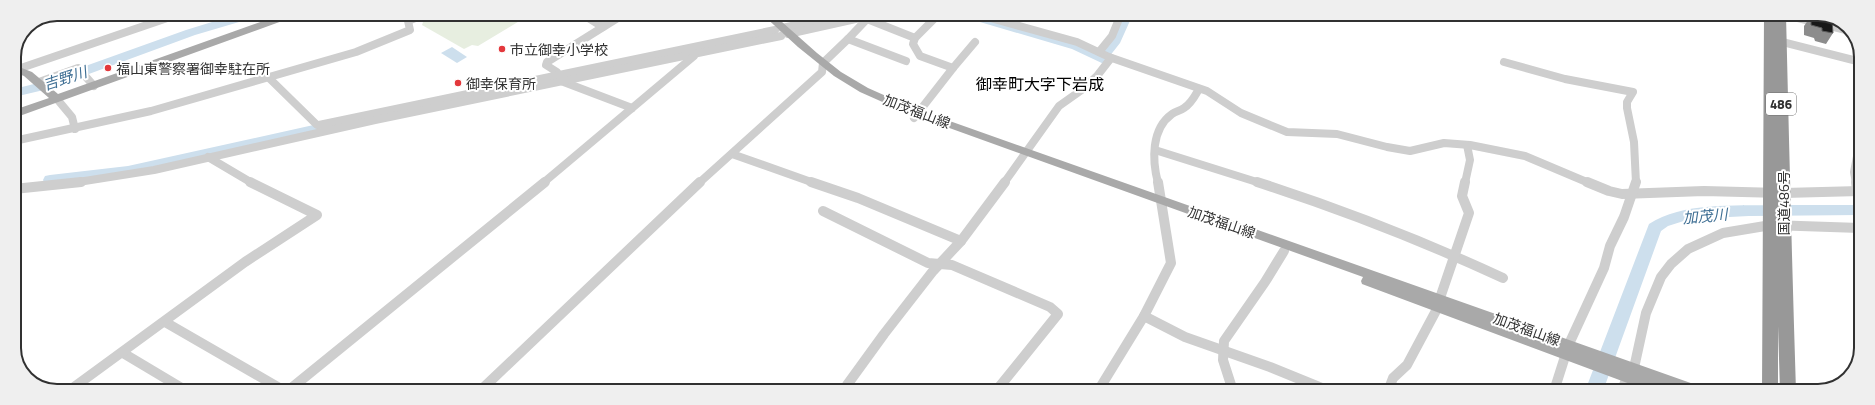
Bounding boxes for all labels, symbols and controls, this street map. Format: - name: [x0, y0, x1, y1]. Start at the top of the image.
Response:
- place label: 市立御幸小学校: [510, 39, 608, 60]
- marker: 市立御幸小学校: [497, 44, 507, 54]
- place label: 福山東警察署御幸駐在所: [116, 58, 270, 79]
- water label: 吉野川: [40, 59, 92, 96]
- marker: 福山東警察署御幸駐在所: [103, 63, 113, 73]
- district label: 御幸町大字下岩成: [976, 72, 1104, 96]
- place label: 御幸保育所: [466, 73, 536, 94]
- marker: 御幸保育所: [453, 78, 463, 88]
- street label: 加茂福山線: [881, 89, 953, 133]
- road number: 486: [1766, 93, 1796, 115]
- street label: 国道486号: [1773, 170, 1794, 236]
- street label: 加茂福山線: [1185, 201, 1259, 243]
- water label: 加茂川: [1682, 202, 1730, 229]
- street label: 加茂福山線: [1491, 307, 1563, 351]

